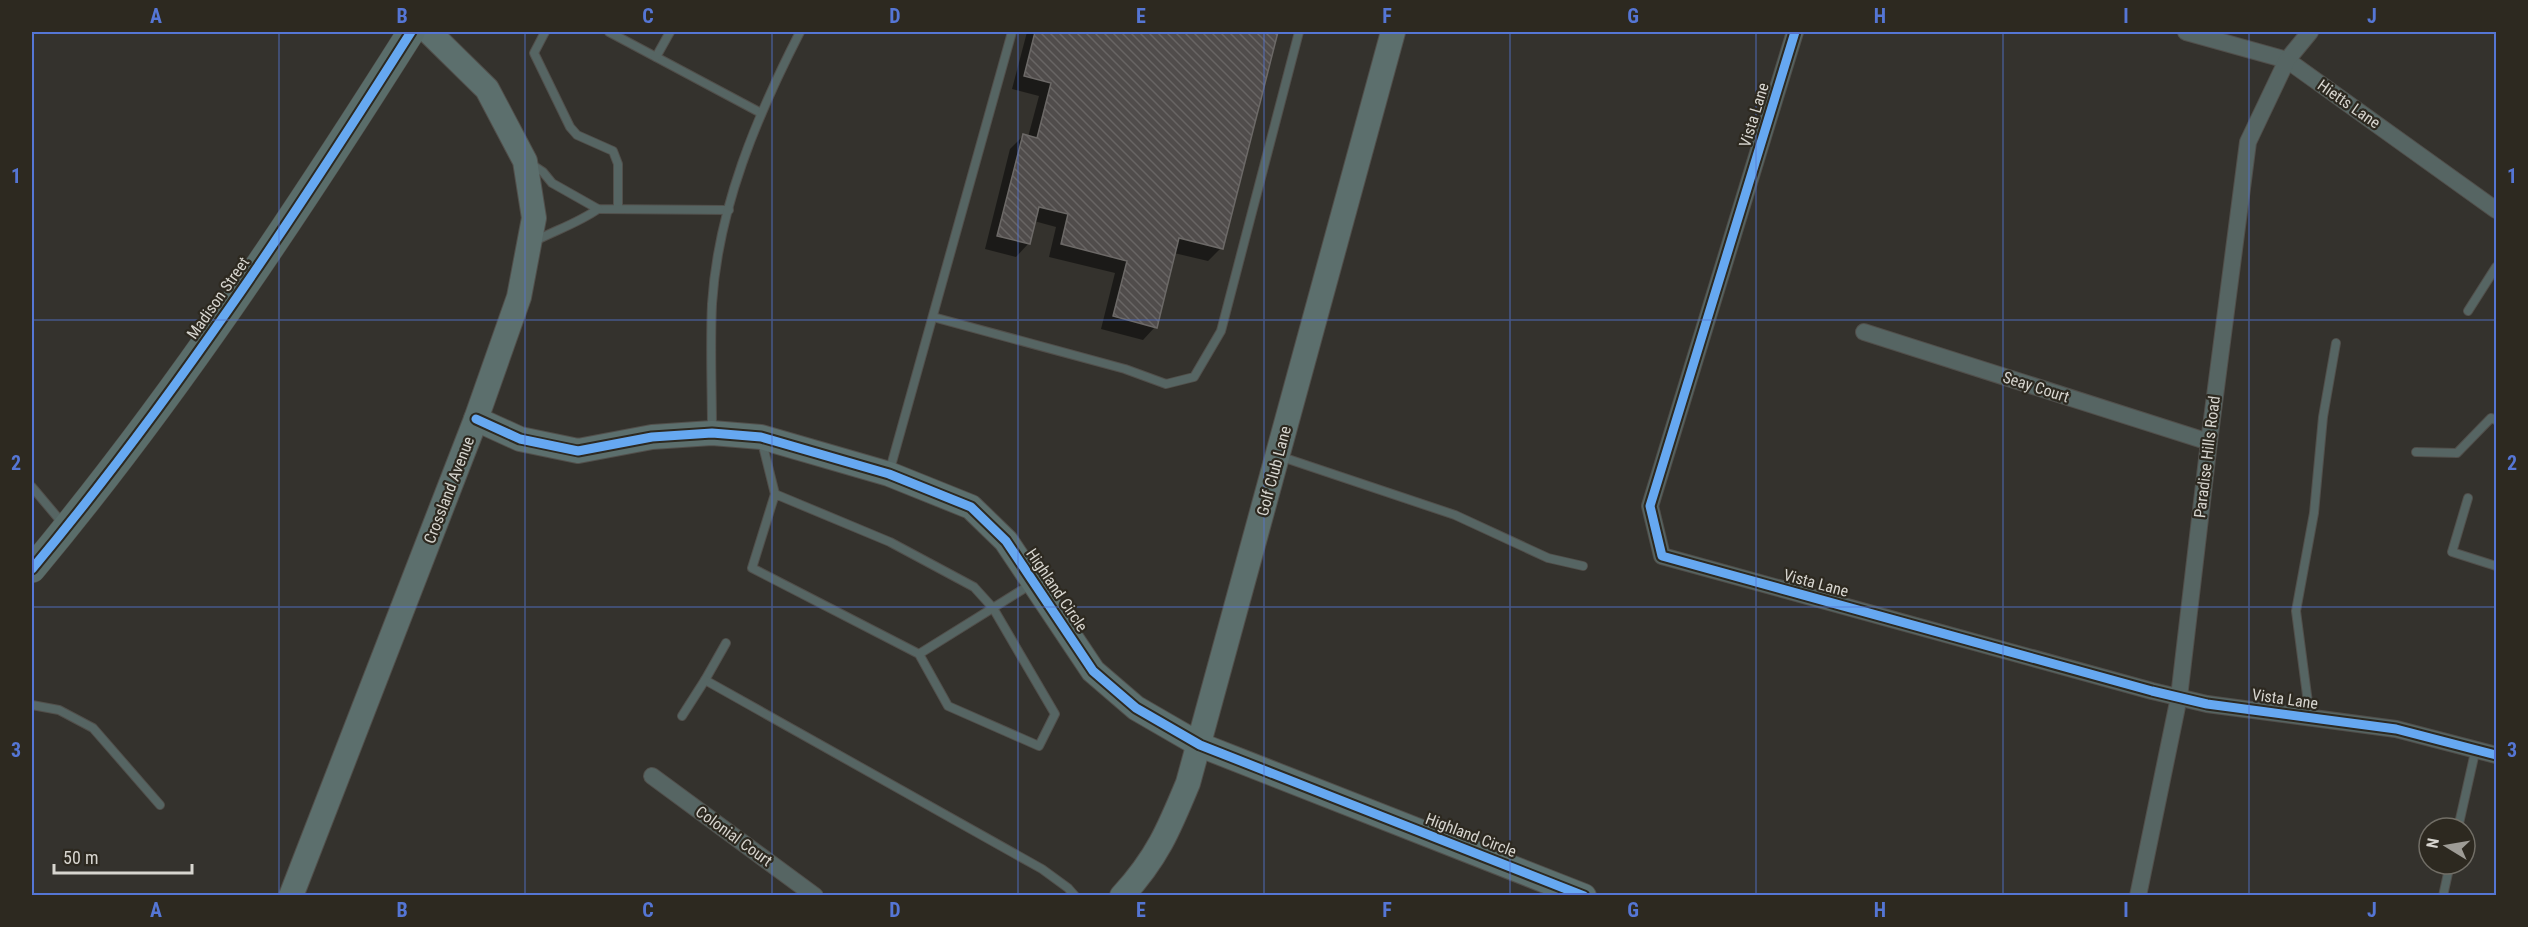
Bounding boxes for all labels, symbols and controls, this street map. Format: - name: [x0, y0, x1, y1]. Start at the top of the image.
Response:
- text: A: [150, 4, 162, 28]
- text: B: [396, 4, 408, 28]
- text: C: [642, 4, 654, 28]
- text: D: [889, 4, 901, 28]
- text: E: [1136, 4, 1146, 28]
- text: F: [1382, 4, 1392, 28]
- text: G: [1627, 4, 1639, 28]
- text: H: [1874, 4, 1886, 28]
- text: I: [2123, 4, 2129, 28]
- text: J: [2367, 4, 2377, 28]
- street label: Hietts Lane: [2314, 76, 2384, 132]
- street label: Vista Lane: [1735, 80, 1773, 150]
- text: 1: [11, 164, 21, 188]
- text: 1: [2507, 164, 2517, 188]
- street label: Madison Street: [183, 253, 253, 343]
- street label: Seay Court: [2000, 367, 2072, 407]
- street label: Paradise Hills Road: [2190, 395, 2224, 519]
- street label: Golf Club Lane: [1253, 424, 1295, 518]
- street label: Crossland Avenue: [420, 434, 478, 546]
- text: 2: [11, 451, 21, 475]
- text: 2: [2507, 451, 2517, 475]
- street label: Highland Circle: [1022, 545, 1092, 635]
- street label: Vista Lane: [1781, 565, 1851, 601]
- street label: Vista Lane: [2251, 685, 2319, 713]
- text: 3: [11, 738, 21, 762]
- text: 3: [2507, 738, 2517, 762]
- street label: Colonial Court: [692, 802, 776, 870]
- street label: Highland Circle: [1423, 809, 1519, 861]
- north arrow: [2417, 816, 2477, 876]
- scale bar: [54, 837, 192, 875]
- text: N: [2423, 837, 2443, 850]
- text: 50 m: [63, 847, 98, 868]
- text: A: [150, 898, 162, 922]
- text: B: [396, 898, 408, 922]
- text: C: [642, 898, 654, 922]
- text: D: [889, 898, 901, 922]
- text: E: [1136, 898, 1146, 922]
- text: F: [1382, 898, 1392, 922]
- text: G: [1627, 898, 1639, 922]
- text: H: [1874, 898, 1886, 922]
- text: I: [2123, 898, 2129, 922]
- text: J: [2367, 898, 2377, 922]

